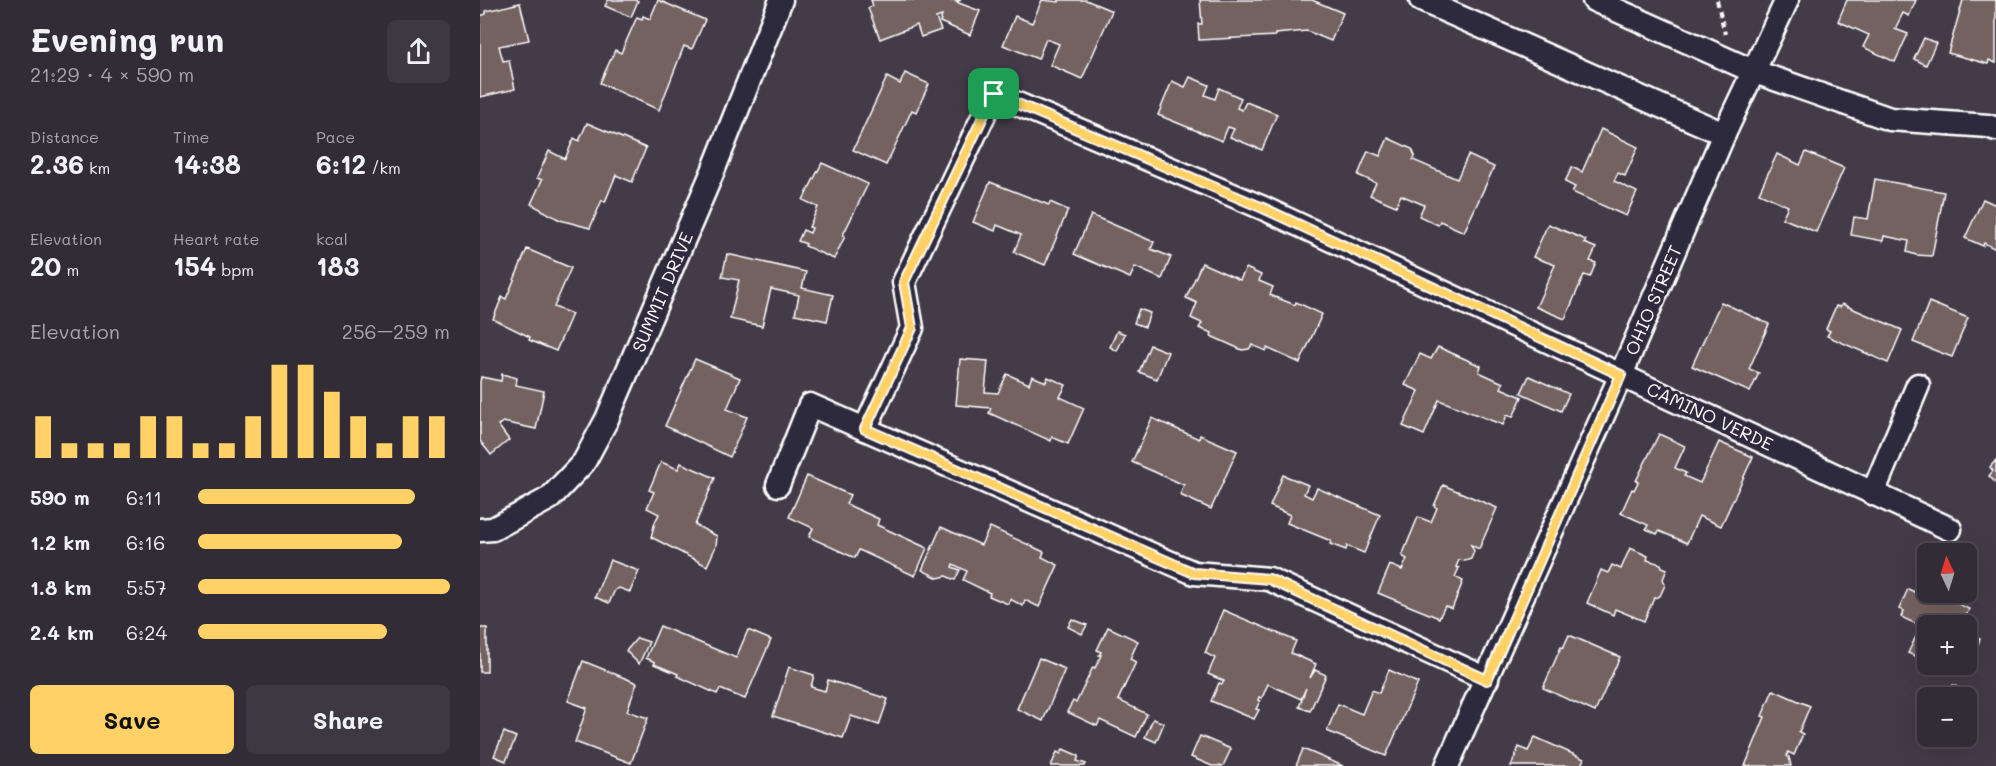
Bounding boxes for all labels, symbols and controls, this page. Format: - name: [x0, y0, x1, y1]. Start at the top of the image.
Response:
- text: Evening run: [30, 17, 224, 60]
- button: share: [387, 20, 450, 83]
- text: 21:29 · 4 × 590 m: [30, 61, 194, 87]
- pin: [968, 68, 1019, 119]
- icon: arrive: [977, 77, 1010, 110]
- text: Distance: [30, 126, 99, 147]
- text: Time: [173, 126, 209, 147]
- text: Pace: [316, 126, 355, 147]
- text: 2.36: [30, 147, 84, 181]
- text: 14:38: [173, 147, 241, 181]
- text: 6:12: [316, 147, 366, 181]
- text: km: [84, 157, 110, 178]
- text: /km: [366, 157, 401, 178]
- text: Elevation: [30, 228, 102, 249]
- text: Heart rate: [173, 228, 259, 249]
- text: kcal: [316, 228, 348, 249]
- street label: SUMMIT DRIVE: [626, 228, 698, 356]
- street label: OHIO STREET: [1619, 241, 1687, 359]
- text: 20: [30, 249, 61, 283]
- text: 154: [173, 249, 216, 283]
- text: 183: [316, 249, 359, 283]
- text: m: [61, 259, 79, 280]
- text: bpm: [216, 259, 254, 280]
- text: Elevation: [30, 318, 120, 344]
- text: 256–259 m: [342, 318, 450, 344]
- street label: CAMINO VERDE: [1643, 376, 1777, 456]
- text: 590 m: [30, 484, 90, 510]
- text: 6:11: [126, 484, 162, 510]
- text: 1.2 km: [30, 529, 90, 555]
- text: 6:16: [126, 529, 165, 555]
- north arrow: [1917, 543, 1977, 603]
- map controls: [1917, 543, 1977, 747]
- text: 1.8 km: [30, 574, 91, 600]
- text: 5:57: [126, 574, 167, 600]
- button: +: [1917, 615, 1977, 675]
- text: 2.4 km: [30, 619, 94, 645]
- text: 6:24: [126, 619, 167, 645]
- button: Save: [30, 685, 234, 754]
- button: Share: [246, 685, 450, 754]
- button: −: [1917, 687, 1977, 747]

